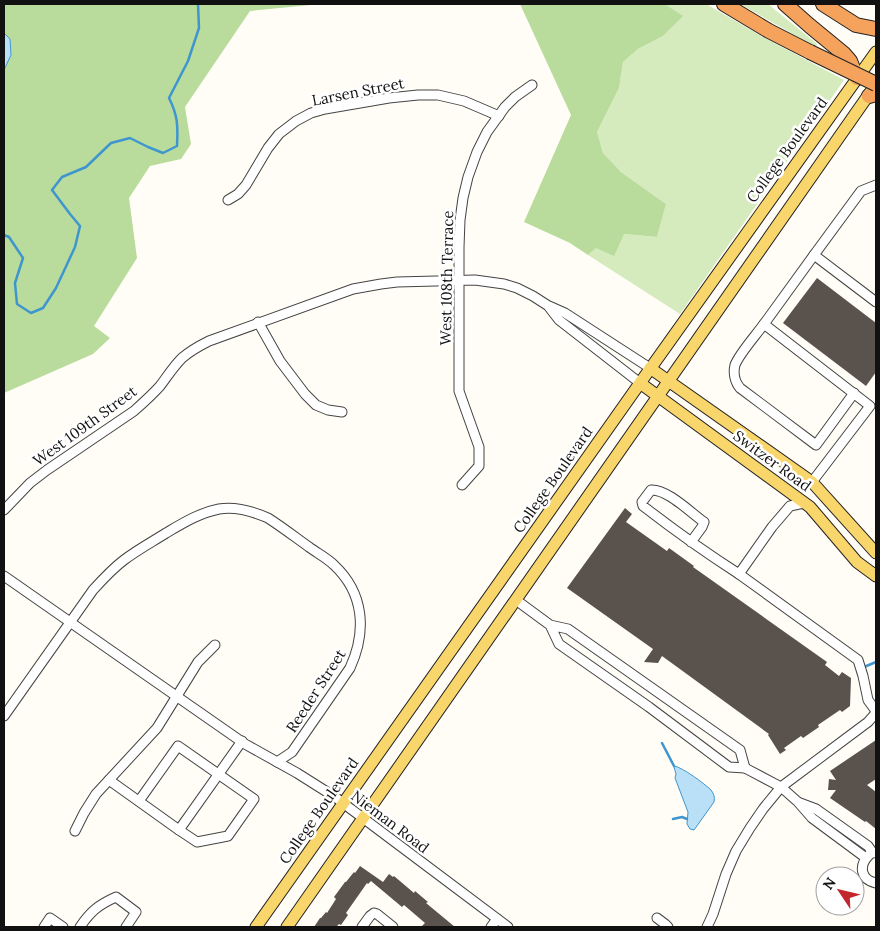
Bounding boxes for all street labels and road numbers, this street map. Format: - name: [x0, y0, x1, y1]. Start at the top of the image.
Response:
- street label: Larsen Street: [310, 73, 406, 110]
- street label: College Boulevard: [742, 93, 831, 206]
- street label: West 108th Terrace: [436, 210, 457, 346]
- street label: West 109th Street: [29, 381, 141, 470]
- street label: College Boulevard: [509, 423, 596, 537]
- street label: Switzer Road: [730, 426, 815, 495]
- street label: Reeder Street: [282, 645, 350, 736]
- street label: College Boulevard: [275, 754, 362, 868]
- street label: Nieman Road: [348, 786, 433, 857]

